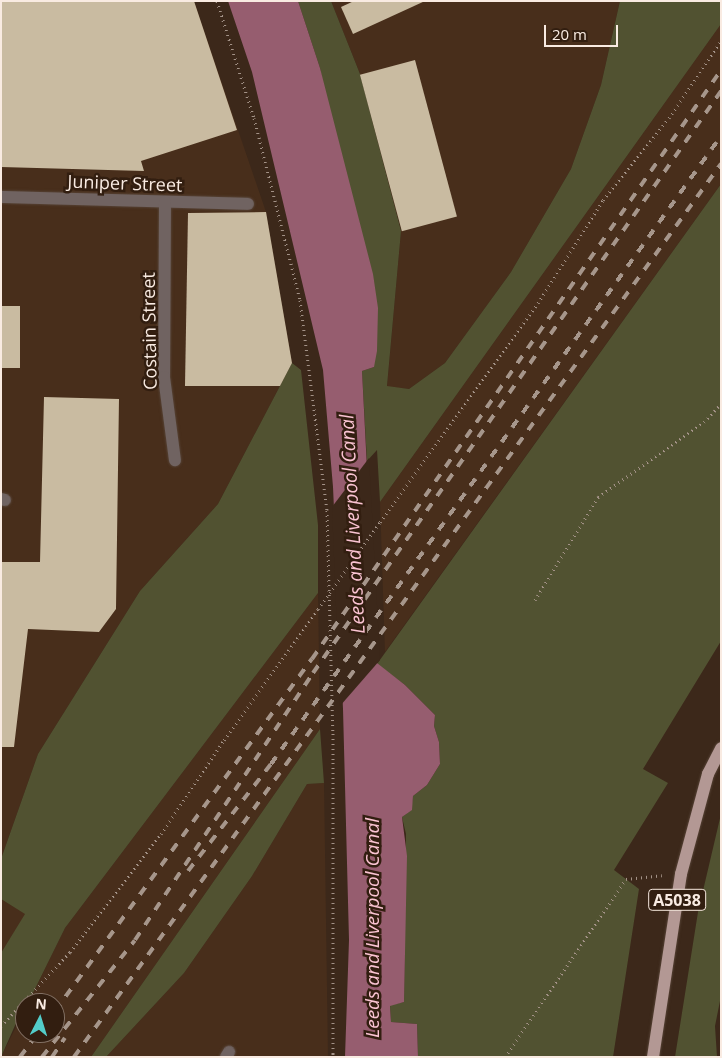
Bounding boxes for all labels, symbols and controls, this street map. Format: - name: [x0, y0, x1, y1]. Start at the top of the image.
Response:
- scale bar: [547, 15, 621, 47]
- text: 20 m: [552, 24, 587, 44]
- street label: Juniper Street: [67, 170, 183, 196]
- street label: Costain Street: [137, 272, 161, 390]
- water label: Leeds and Liverpool Canal: [336, 414, 370, 634]
- water label: Leeds and Liverpool Canal: [362, 818, 384, 1038]
- road number: A5038: [647, 886, 707, 914]
- north arrow: [15, 993, 65, 1043]
- text: N: [35, 994, 48, 1014]

